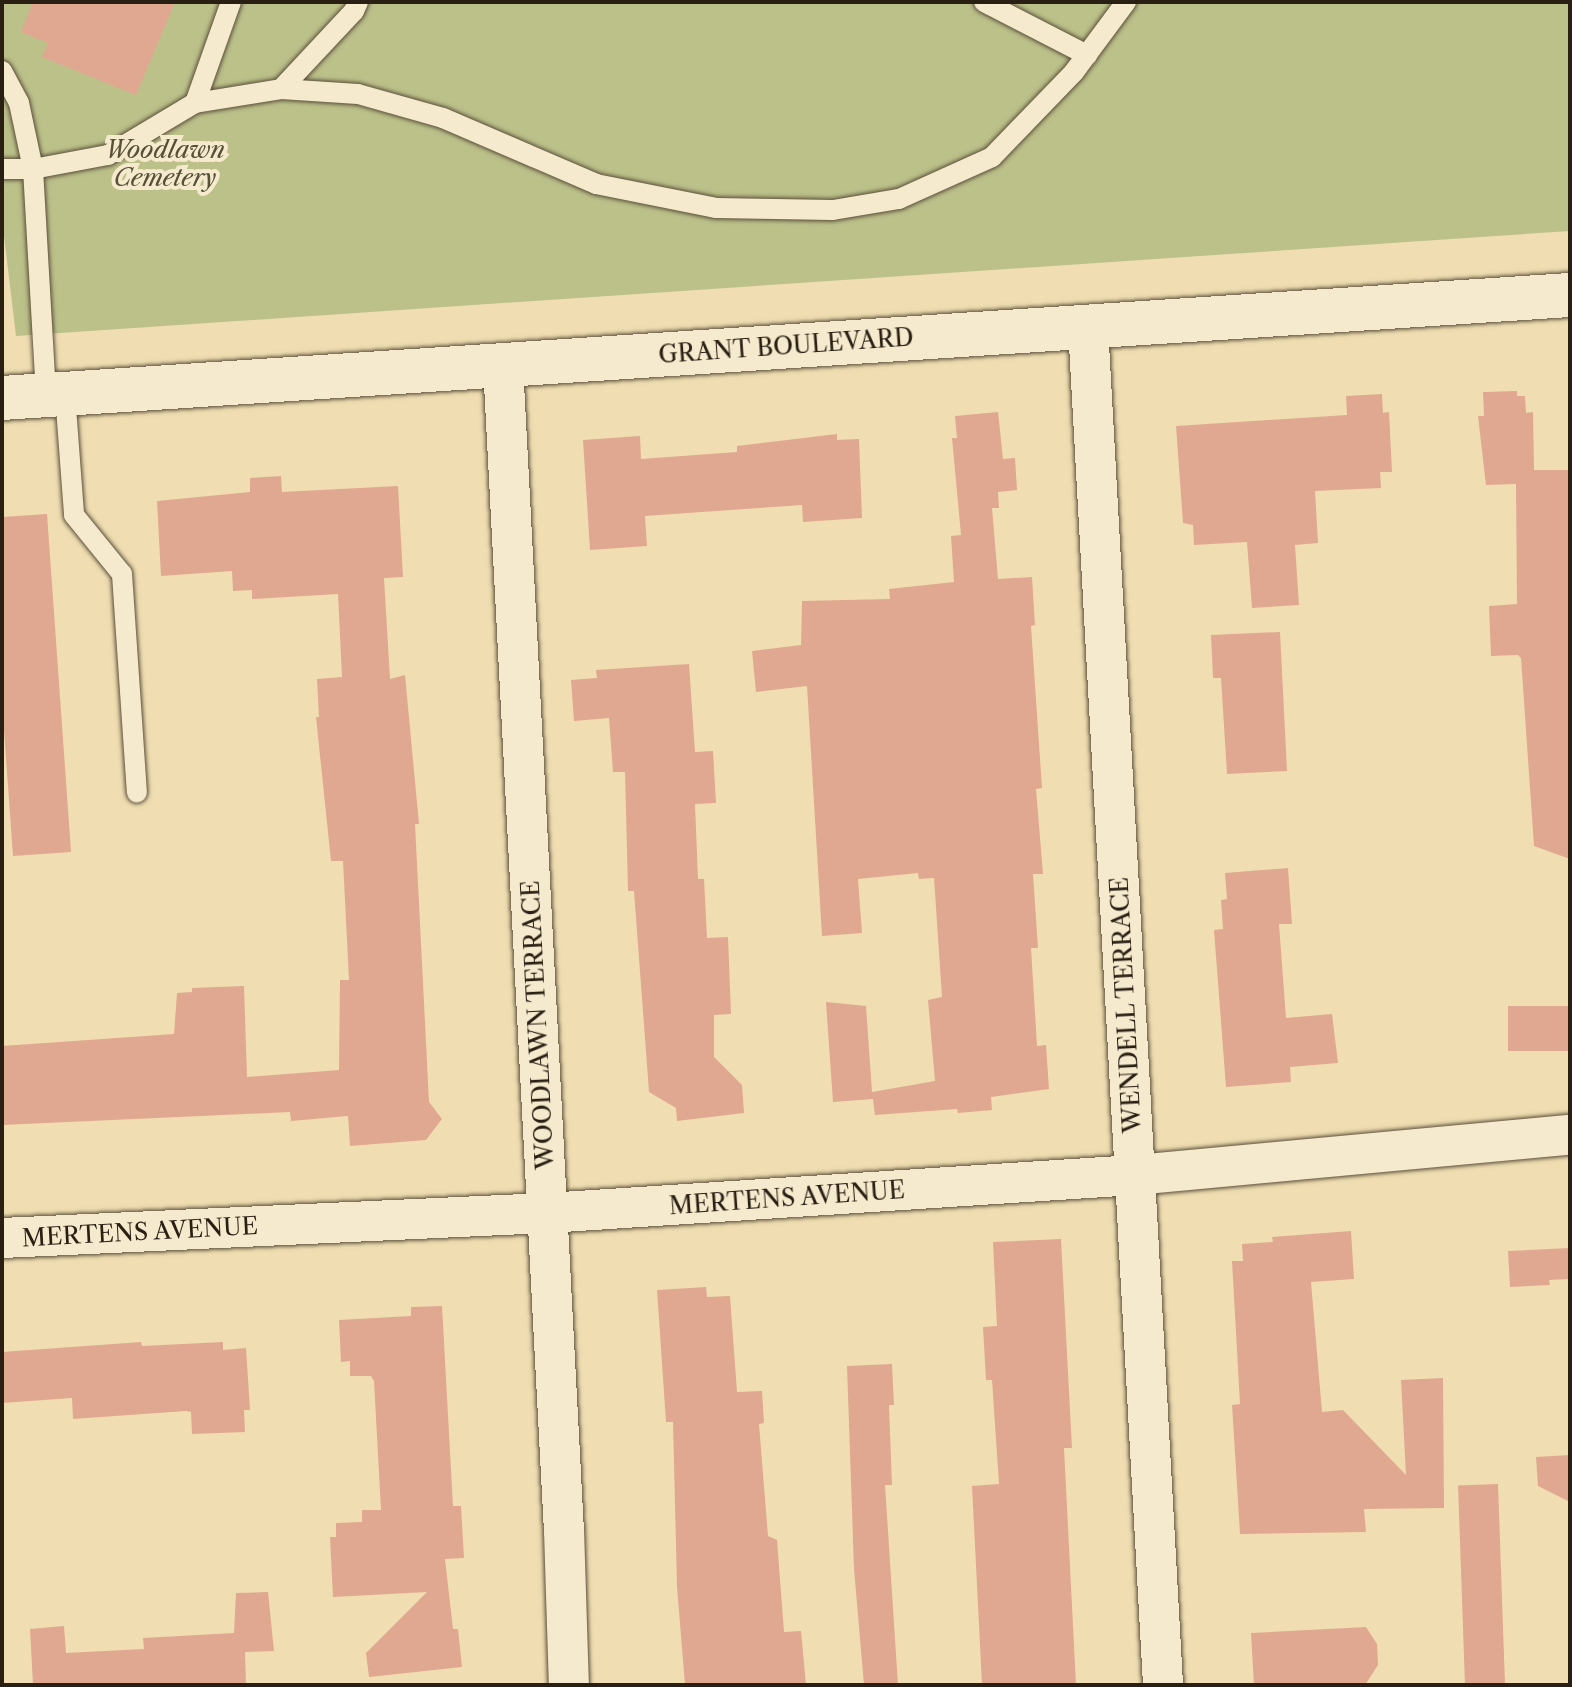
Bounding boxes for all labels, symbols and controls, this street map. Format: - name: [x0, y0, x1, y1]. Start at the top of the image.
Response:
- park label: Woodlawn Cemetery: [105, 136, 225, 192]
- street label: GRANT BOULEVARD: [657, 323, 915, 369]
- street label: WENDELL TERRACE: [1105, 875, 1147, 1135]
- street label: WOODLAWN TERRACE: [516, 879, 560, 1171]
- street label: MERTENS AVENUE: [668, 1175, 906, 1221]
- street label: MERTENS AVENUE: [21, 1211, 259, 1253]

